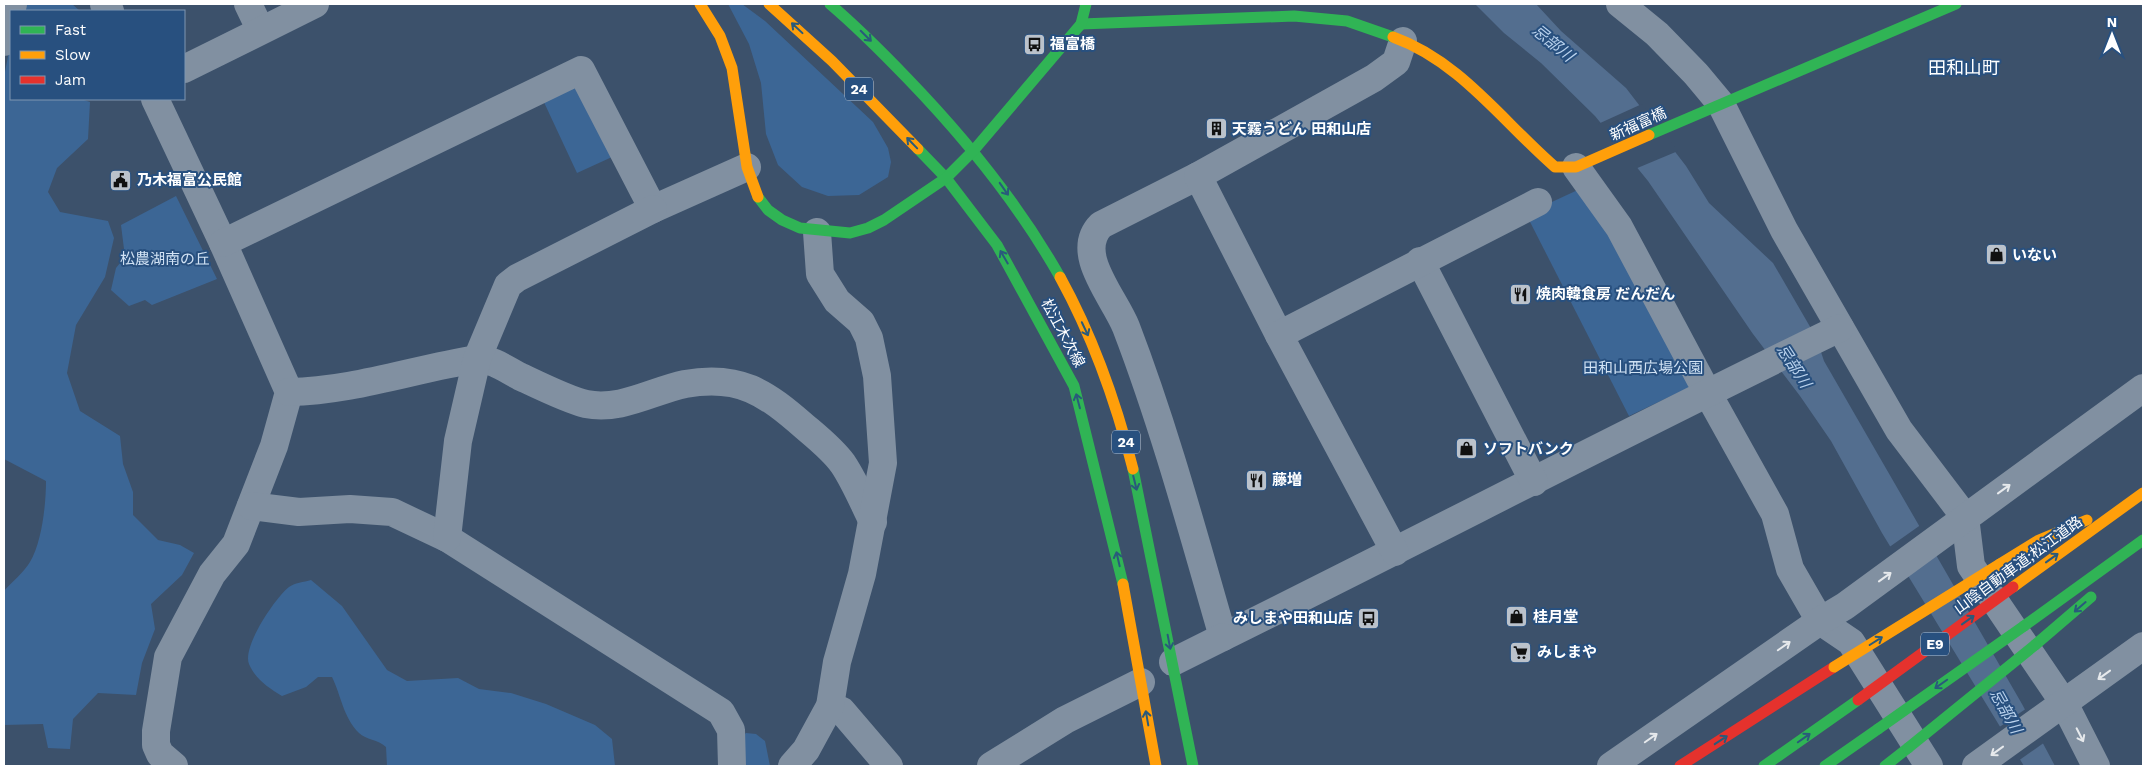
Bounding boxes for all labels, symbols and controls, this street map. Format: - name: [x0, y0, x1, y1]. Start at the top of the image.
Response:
- legend: [10, 10, 185, 100]
- north arrow: [2087, 10, 2137, 60]
- text: N: [2107, 14, 2117, 30]
- text: Fast: [55, 21, 87, 39]
- water label: 忌部川: [1528, 21, 1579, 67]
- one-way arrow: [790, 23, 803, 34]
- one-way arrow: [860, 30, 872, 42]
- bus stop icon: 福富橋: [1022, 32, 1046, 56]
- place label: 福富橋: [1049, 35, 1096, 53]
- text: Slow: [55, 46, 91, 64]
- district label: 田和山町: [1928, 57, 2000, 78]
- text: Jam: [55, 71, 86, 89]
- road number: 24: [845, 78, 873, 100]
- street label: 新福富橋: [1607, 104, 1669, 144]
- building icon: 天霧うどん 田和山店: [1204, 117, 1228, 141]
- place label: 天霧うどん 田和山店: [1232, 120, 1371, 138]
- one-way arrow: [907, 137, 919, 149]
- public building icon: 乃木福富公民館: [109, 168, 133, 192]
- place label: 乃木福富公民館: [137, 171, 242, 189]
- one-way arrow: [999, 181, 1009, 195]
- shop icon: いない: [1984, 243, 2008, 267]
- place label: いない: [2012, 246, 2057, 264]
- park label: 松農湖南の丘: [120, 250, 210, 268]
- one-way arrow: [998, 250, 1008, 265]
- restaurant icon: 焼肉韓食房 だんだん: [1508, 282, 1532, 306]
- place label: 焼肉韓食房 だんだん: [1536, 285, 1675, 303]
- street label: 松江木次線: [1037, 296, 1089, 370]
- one-way arrow: [1081, 321, 1091, 336]
- water label: 忌部川: [1773, 341, 1816, 393]
- park label: 田和山西広場公園: [1583, 359, 1703, 377]
- one-way arrow: [1073, 393, 1082, 409]
- road number: 24: [1112, 431, 1140, 454]
- shop icon: ソフトバンク: [1455, 437, 1479, 461]
- place label: ソフトバンク: [1483, 440, 1574, 458]
- restaurant icon: 藤増: [1244, 468, 1268, 492]
- place label: 藤増: [1272, 471, 1302, 489]
- one-way arrow: [1131, 474, 1141, 490]
- one-way arrow: [1997, 484, 2011, 494]
- street label: 山陰自動車道;松江道路: [1950, 512, 2086, 618]
- one-way arrow: [1113, 551, 1122, 567]
- one-way arrow: [2045, 553, 2058, 564]
- one-way arrow: [1878, 572, 1892, 582]
- one-way arrow: [2073, 601, 2086, 613]
- shop icon: 桂月堂: [1505, 605, 1529, 629]
- bus stop icon: みしまや田和山店: [1357, 606, 1381, 630]
- place label: 桂月堂: [1533, 608, 1578, 626]
- place label: みしまや田和山店: [1233, 609, 1353, 627]
- one-way arrow: [1961, 615, 1975, 625]
- one-way arrow: [1164, 633, 1174, 649]
- road number: E9: [1921, 633, 1949, 656]
- one-way arrow: [1868, 636, 1882, 646]
- supermarket icon: みしまや: [1509, 640, 1533, 664]
- one-way arrow: [1777, 641, 1791, 651]
- place label: みしまや: [1537, 643, 1597, 661]
- one-way arrow: [2097, 670, 2111, 680]
- one-way arrow: [1934, 679, 1948, 689]
- water label: 忌部川: [1986, 685, 2027, 738]
- one-way arrow: [1142, 711, 1152, 727]
- one-way arrow: [2075, 727, 2085, 742]
- one-way arrow: [1644, 733, 1658, 743]
- one-way arrow: [1797, 733, 1811, 743]
- one-way arrow: [1714, 735, 1728, 745]
- one-way arrow: [1990, 746, 2004, 756]

